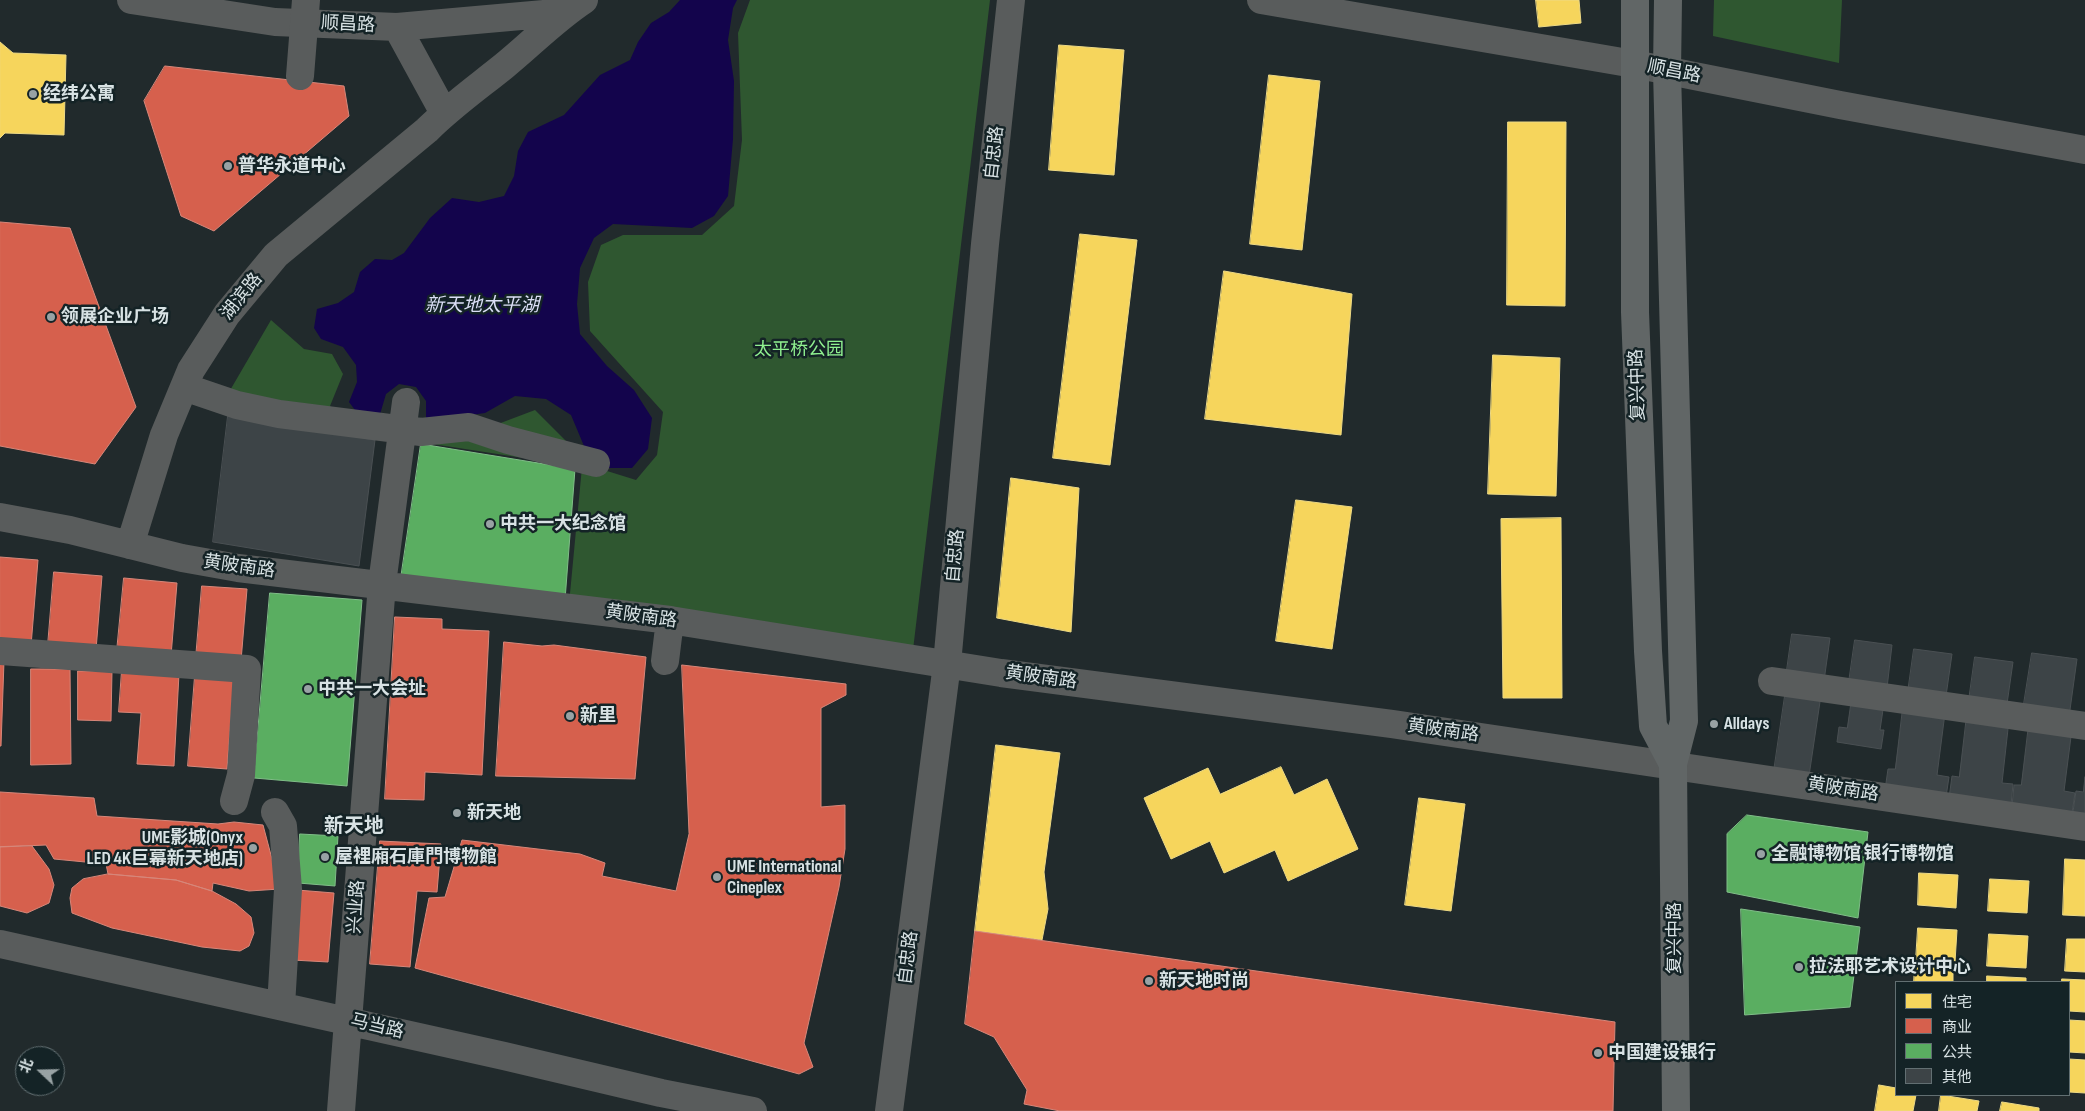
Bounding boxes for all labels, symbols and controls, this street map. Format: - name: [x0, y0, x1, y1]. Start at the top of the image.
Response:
- street label: 顺昌路: [320, 13, 376, 37]
- street label: 顺昌路: [1645, 56, 1703, 88]
- place label: 经纬公寓: [43, 83, 115, 105]
- marker: 经纬公寓: [27, 88, 39, 100]
- street label: 自忠路: [981, 125, 1009, 181]
- place label: 普华永道中心: [238, 155, 346, 177]
- marker: 普华永道中心: [222, 160, 234, 172]
- street label: 湖滨路: [217, 269, 267, 325]
- water label: 新天地太平湖: [425, 295, 539, 317]
- place label: 领展企业广场: [61, 306, 169, 328]
- marker: 领展企业广场: [45, 311, 57, 323]
- park label: 太平桥公园: [754, 339, 844, 361]
- street label: 复兴中路: [1626, 349, 1650, 421]
- place label: 中共一大纪念馆: [500, 513, 626, 535]
- marker: 中共一大纪念馆: [484, 518, 496, 530]
- street label: 自忠路: [943, 528, 969, 584]
- street label: 黄陂南路: [202, 551, 276, 583]
- street label: 黄陂南路: [604, 601, 678, 633]
- street label: 黄陂南路: [1004, 662, 1078, 694]
- place label: 中共一大会址: [318, 678, 426, 700]
- marker: 中共一大会址: [302, 683, 314, 695]
- place label: 新里: [580, 705, 616, 727]
- marker: 新里: [564, 710, 576, 722]
- place label: Alldays: [1724, 713, 1769, 735]
- street label: 黄陂南路: [1406, 715, 1480, 747]
- marker: Alldays: [1708, 718, 1720, 730]
- street label: 黄陂南路: [1806, 774, 1880, 806]
- place label: 新天地: [467, 802, 521, 824]
- marker: 新天地: [451, 807, 463, 819]
- district label: 新天地: [324, 815, 384, 839]
- place label: UME影城(Onyx LED 4K巨幕新天地店): [87, 827, 243, 870]
- marker: UME影城(Onyx LED 4K巨幕新天地店): [247, 842, 259, 854]
- place label: 全融博物馆 银行博物馆: [1771, 843, 1954, 865]
- place label: 屋裡廂石庫門博物館: [335, 846, 497, 868]
- marker: 全融博物馆 银行博物馆: [1755, 848, 1767, 860]
- marker: 屋裡廂石庫門博物館: [319, 851, 331, 863]
- place label: UME International Cineplex: [727, 856, 841, 899]
- marker: UME International Cineplex: [711, 871, 723, 883]
- street label: 兴业路: [344, 879, 370, 935]
- street label: 复兴中路: [1664, 902, 1686, 974]
- street label: 自忠路: [895, 930, 923, 986]
- place label: 拉法耶艺术设计中心: [1809, 956, 1971, 978]
- marker: 拉法耶艺术设计中心: [1793, 961, 1805, 973]
- place label: 新天地时尚: [1159, 970, 1249, 992]
- marker: 新天地时尚: [1143, 975, 1155, 987]
- legend: [1895, 981, 2070, 1096]
- text: 住宅: [1942, 993, 1972, 1012]
- street label: 马当路: [348, 1010, 406, 1044]
- text: 商业: [1942, 1018, 1972, 1037]
- place label: 中国建设银行: [1608, 1042, 1716, 1064]
- text: 公共: [1942, 1043, 1972, 1062]
- north arrow: [15, 1046, 65, 1096]
- marker: 中国建设银行: [1592, 1047, 1604, 1059]
- text: 北: [16, 1056, 37, 1075]
- text: 其他: [1942, 1068, 1972, 1087]

